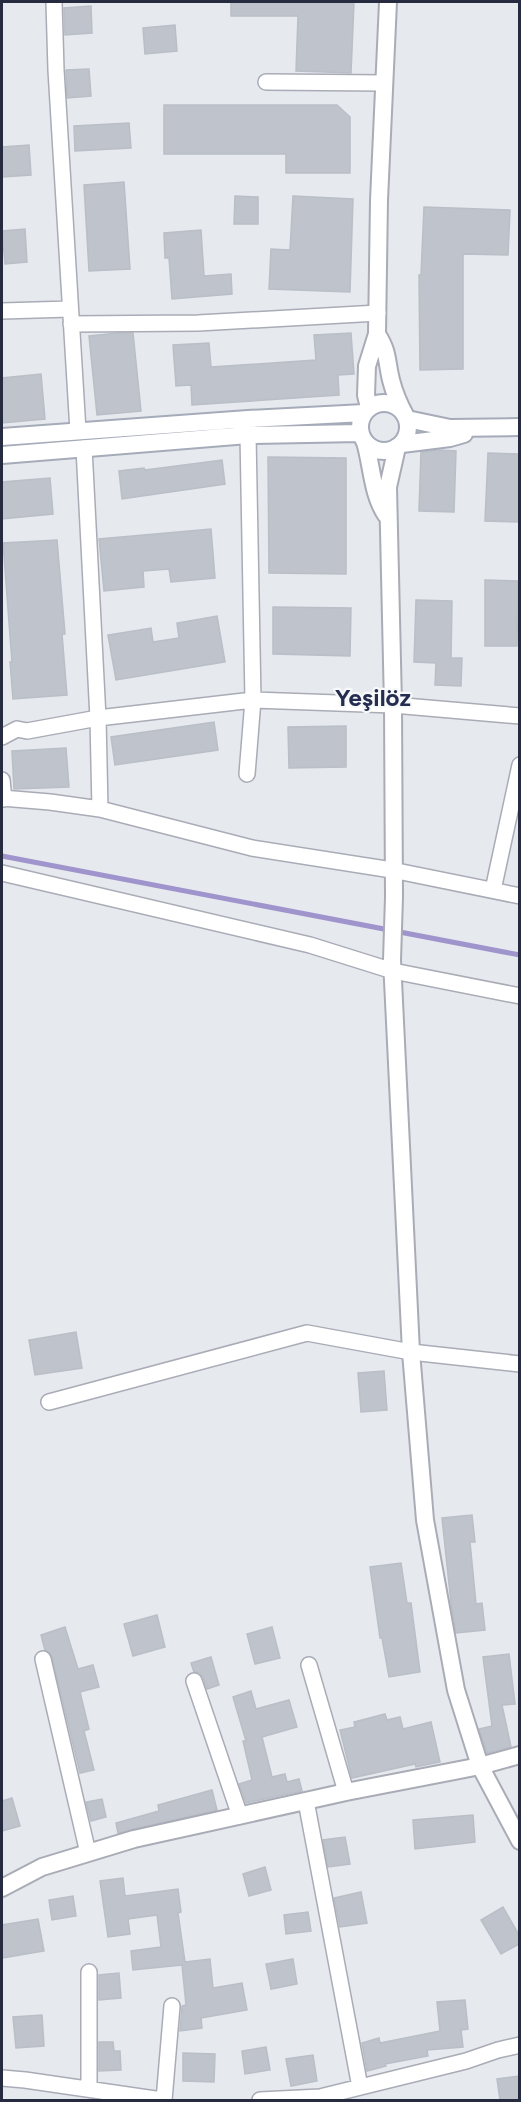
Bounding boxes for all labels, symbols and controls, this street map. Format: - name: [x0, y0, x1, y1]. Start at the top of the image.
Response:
- district label: Yeşilöz: [335, 683, 411, 712]

